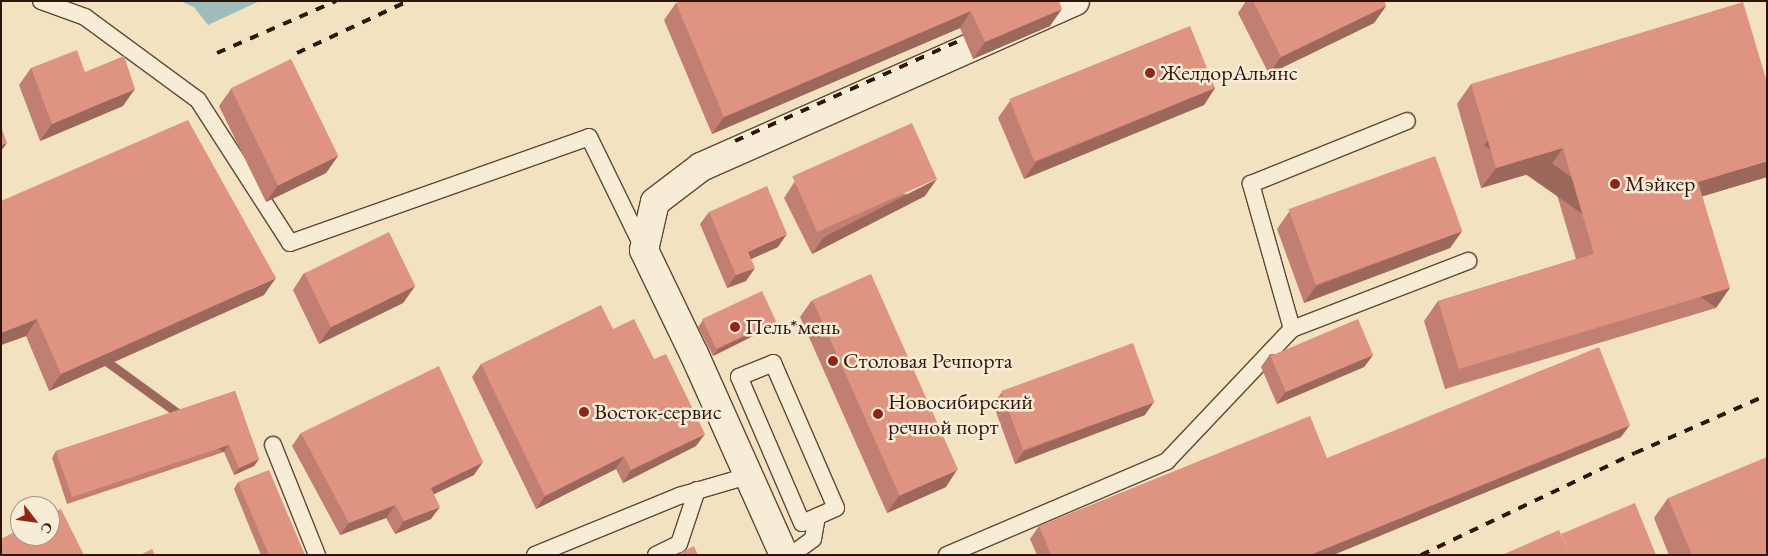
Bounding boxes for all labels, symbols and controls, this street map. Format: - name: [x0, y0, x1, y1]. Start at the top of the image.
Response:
- place label: ЖелдорАльянс: [1160, 60, 1298, 86]
- marker: ЖелдорАльянс: [1144, 67, 1156, 79]
- place label: Мэйкер: [1625, 171, 1695, 197]
- marker: Мэйкер: [1609, 178, 1621, 190]
- place label: Пель*мень: [745, 314, 840, 340]
- marker: Пель*мень: [729, 321, 741, 333]
- place label: Столовая Речпорта: [843, 348, 1012, 374]
- marker: Столовая Речпорта: [827, 355, 839, 367]
- place label: Новосибирский речной порт: [888, 388, 1033, 440]
- place label: Восток-сервис: [594, 399, 722, 425]
- marker: Восток-сервис: [578, 406, 590, 418]
- marker: Новосибирский речной порт: [872, 408, 884, 420]
- north arrow: [10, 496, 60, 546]
- text: С: [37, 519, 57, 537]

